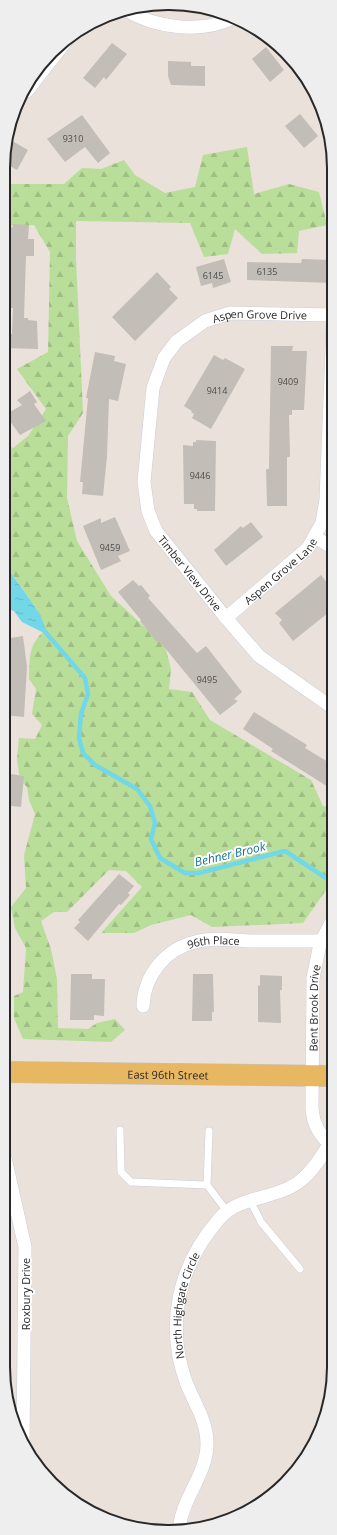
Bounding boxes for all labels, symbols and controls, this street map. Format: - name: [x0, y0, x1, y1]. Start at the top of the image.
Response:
- house number: 9310: [63, 132, 83, 145]
- house number: 6135: [257, 265, 277, 278]
- house number: 6145: [203, 269, 223, 282]
- street label: Aspen Grove Drive: [210, 306, 307, 326]
- house number: 9409: [278, 375, 298, 388]
- house number: 9414: [207, 384, 227, 397]
- house number: 9446: [190, 469, 210, 482]
- street label: Timber View Drive: [155, 532, 225, 614]
- street label: Aspen Grove Lane: [240, 535, 320, 607]
- house number: 9459: [100, 541, 120, 554]
- house number: 9495: [197, 673, 217, 686]
- water label: Behner Brook: [193, 837, 268, 870]
- street label: 96th Place: [185, 932, 240, 951]
- street label: Bent Brook Drive: [305, 963, 323, 1052]
- street label: East 96th Street: [127, 1066, 209, 1082]
- street label: North Highgate Circle: [169, 1249, 202, 1360]
- street label: Roxbury Drive: [18, 1258, 33, 1330]

